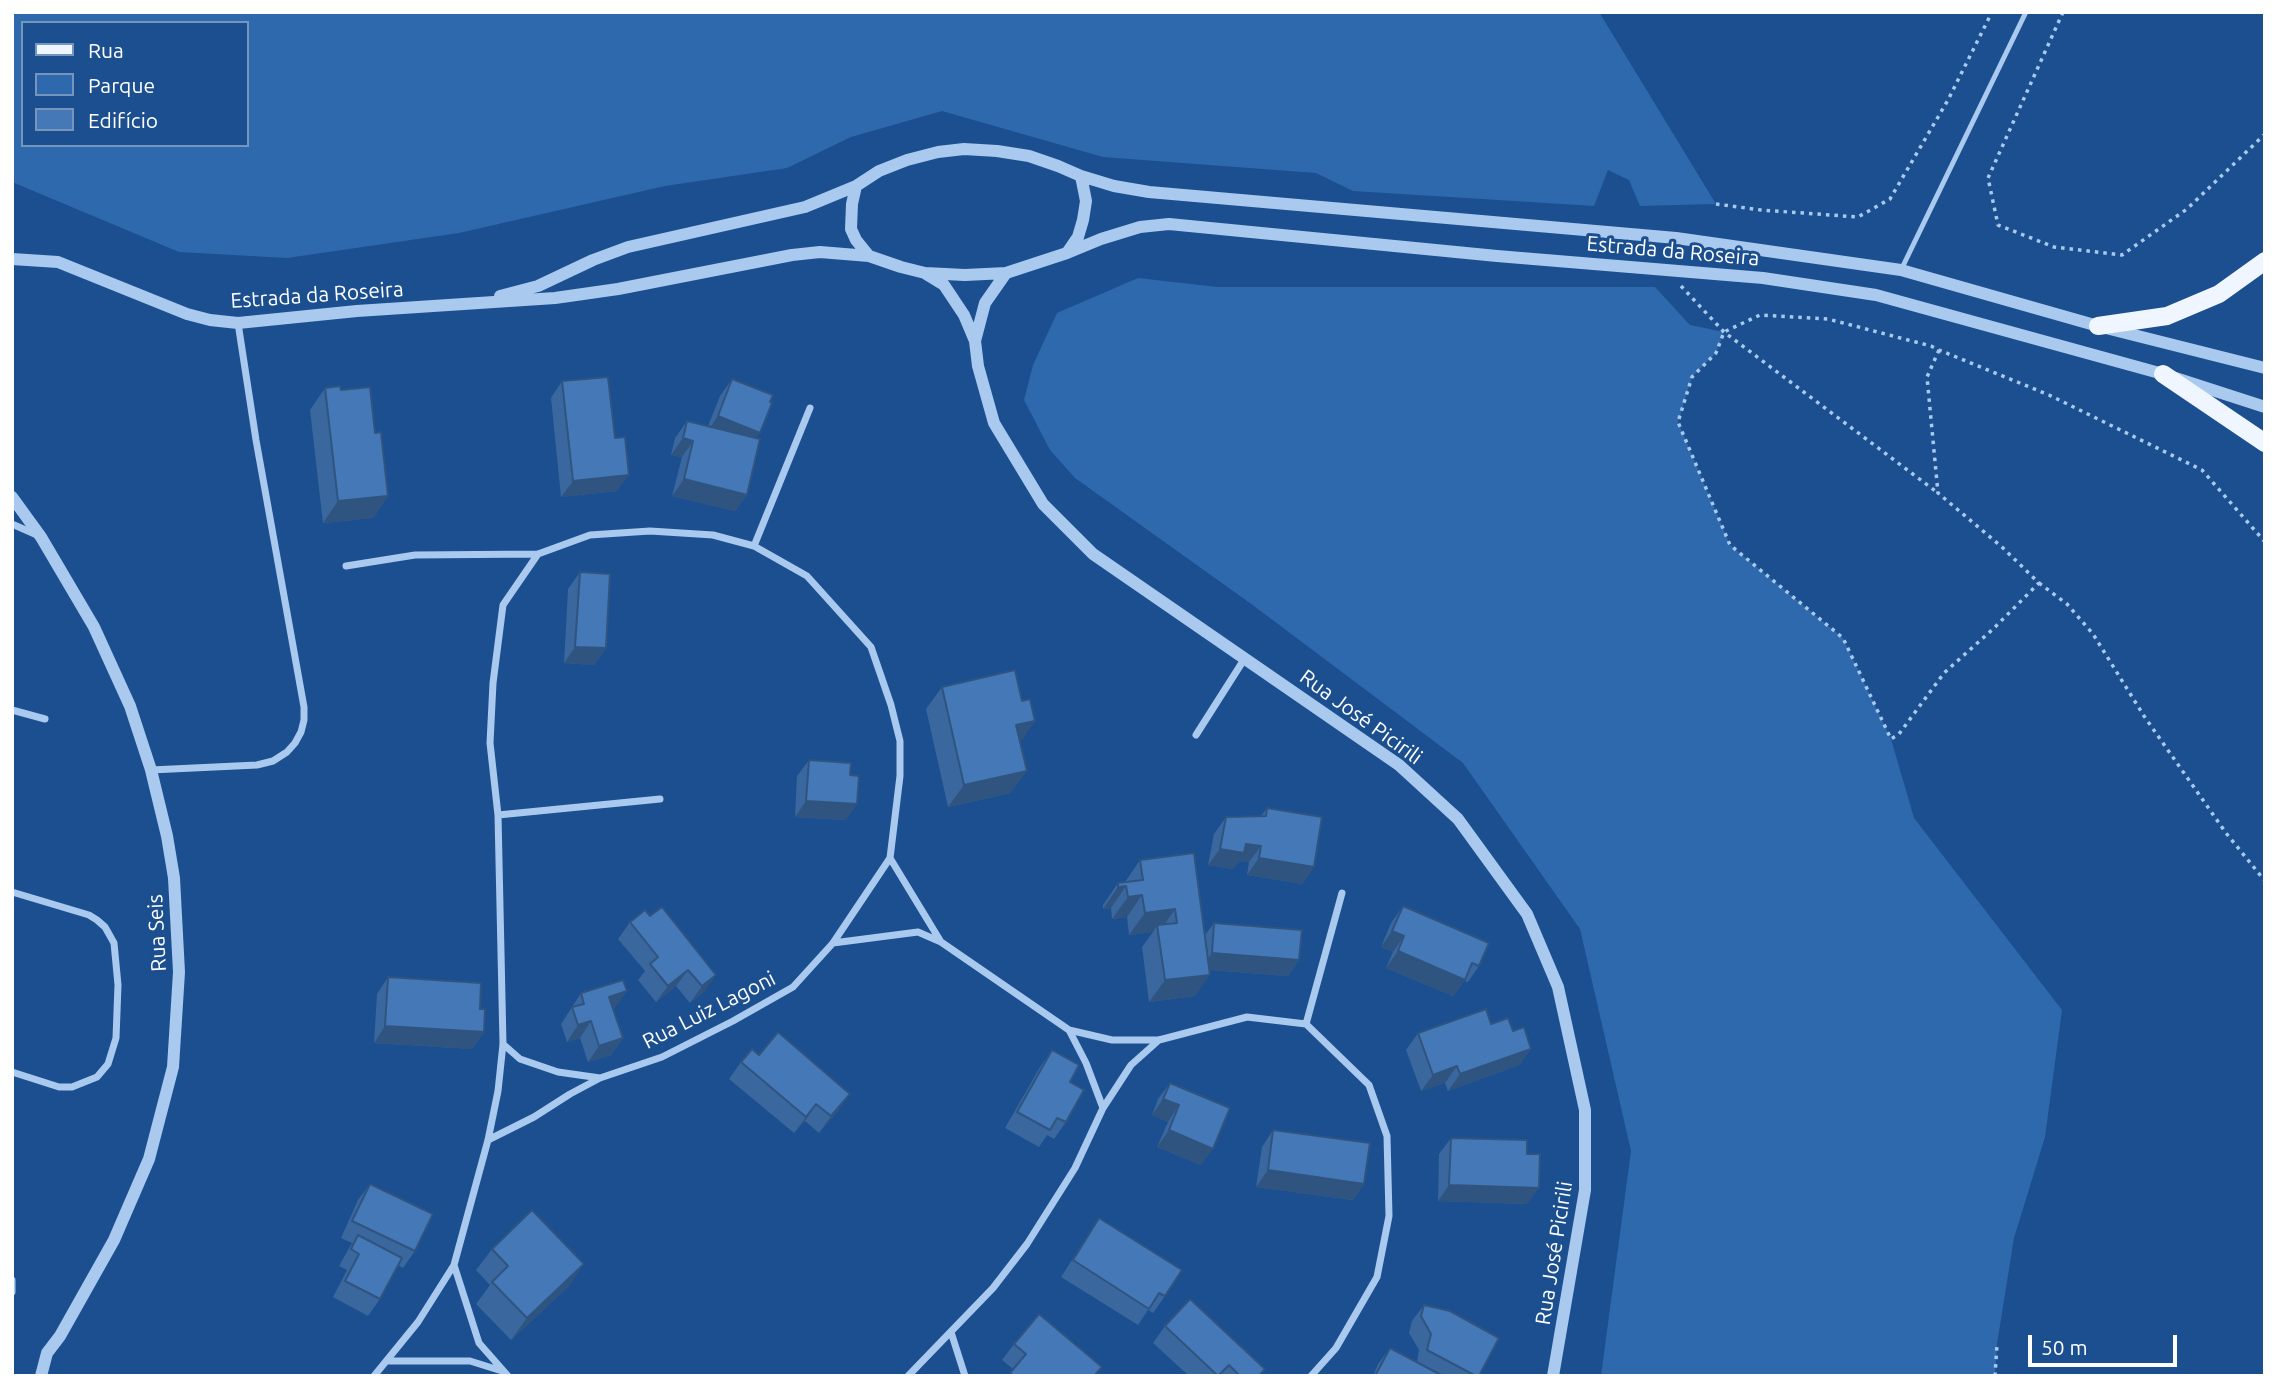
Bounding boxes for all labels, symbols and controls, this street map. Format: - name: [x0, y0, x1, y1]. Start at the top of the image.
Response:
- legend: [21, 21, 248, 147]
- text: Rua: [88, 38, 124, 62]
- text: Parque: [88, 73, 155, 97]
- text: Edifício: [88, 108, 158, 132]
- street label: Estrada da Roseira: [1585, 231, 1761, 271]
- street label: Estrada da Roseira: [230, 276, 404, 314]
- street label: Rua José Picirili: [1295, 664, 1427, 770]
- street label: Rua Seis: [142, 894, 172, 972]
- street label: Rua Luiz Lagoni: [638, 966, 780, 1054]
- street label: Rua José Picirili: [1530, 1179, 1578, 1327]
- scale bar: [2032, 1322, 2181, 1366]
- text: 50 m: [2041, 1335, 2088, 1359]

